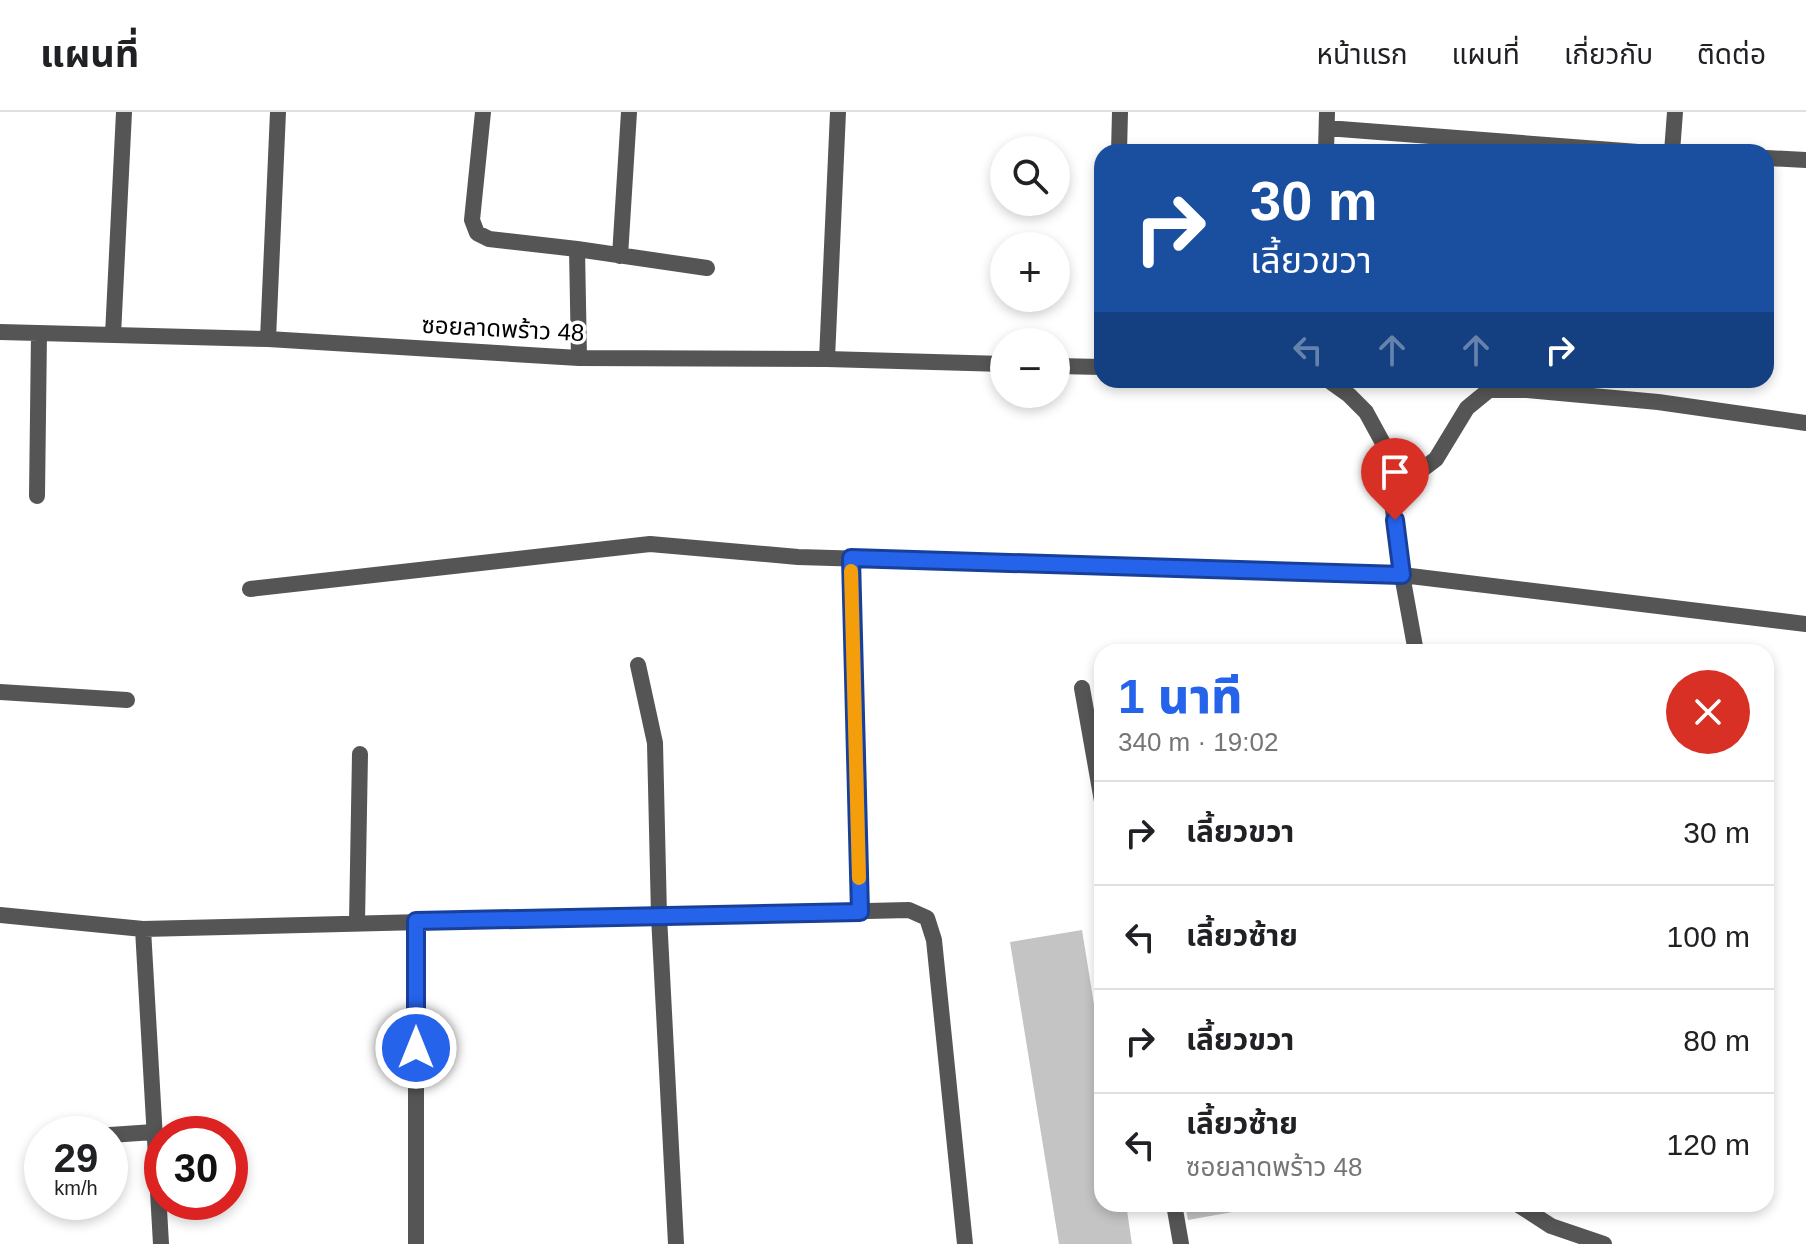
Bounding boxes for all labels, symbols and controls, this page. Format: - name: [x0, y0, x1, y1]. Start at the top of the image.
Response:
- text: แผนที่: [40, 33, 139, 75]
- text: หน้าแรก: [1317, 39, 1408, 70]
- text: แผนที่: [1452, 39, 1520, 70]
- text: เกี่ยวกับ: [1564, 39, 1653, 70]
- text: ติดต่อ: [1697, 39, 1766, 70]
- map controls: [990, 136, 1070, 408]
- button: search: [990, 136, 1070, 216]
- text: 30 m: [1250, 169, 1378, 232]
- icon: right: [1118, 176, 1222, 280]
- button: +: [990, 232, 1070, 312]
- text: เลี้ยวขวา: [1250, 240, 1372, 281]
- street label: ซอยลาดพร้าว 48: [421, 311, 585, 346]
- button: −: [990, 328, 1070, 408]
- icon: left: [1286, 328, 1330, 372]
- icon: ahead: [1370, 328, 1414, 372]
- icon: ahead: [1454, 328, 1498, 372]
- icon: right: [1538, 328, 1582, 372]
- pin: [1361, 438, 1429, 520]
- icon: arrive: [1373, 450, 1417, 494]
- text: 1 นาที: [1118, 670, 1242, 723]
- button: close: [1666, 670, 1750, 754]
- text: 340 m · 19:02: [1118, 727, 1278, 757]
- icon: right: [1118, 811, 1162, 855]
- text: เลี้ยวขวา: [1186, 815, 1294, 848]
- text: 30 m: [1683, 816, 1750, 849]
- icon: left: [1118, 915, 1162, 959]
- text: เลี้ยวซ้าย: [1186, 919, 1298, 952]
- text: 100 m: [1667, 920, 1750, 953]
- position arrow: [374, 1006, 458, 1090]
- icon: right: [1118, 1019, 1162, 1063]
- text: เลี้ยวขวา: [1186, 1023, 1294, 1056]
- text: 80 m: [1683, 1024, 1750, 1057]
- text: เลี้ยวซ้าย: [1186, 1107, 1298, 1140]
- speed limit sign: 30: [144, 1116, 248, 1220]
- icon: left: [1118, 1123, 1162, 1167]
- text: 120 m: [1667, 1128, 1750, 1161]
- text: 29: [54, 1136, 98, 1180]
- text: ซอยลาดพร้าว 48: [1186, 1152, 1363, 1182]
- text: km/h: [54, 1177, 98, 1199]

